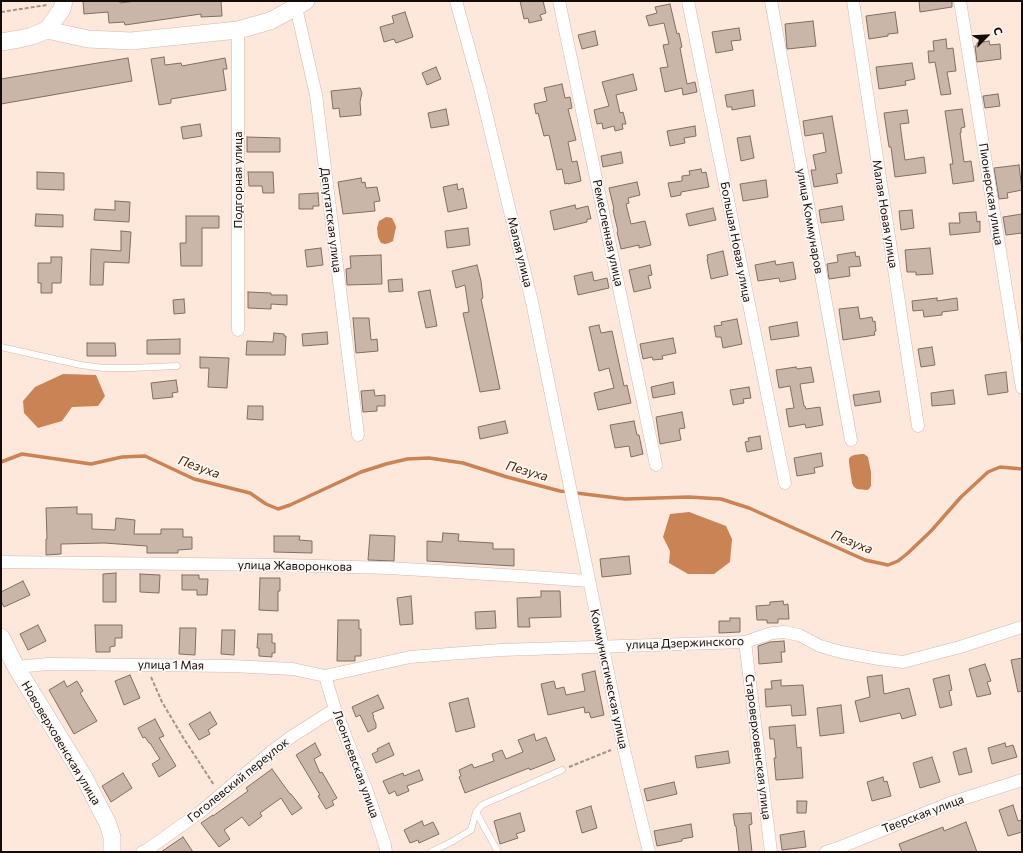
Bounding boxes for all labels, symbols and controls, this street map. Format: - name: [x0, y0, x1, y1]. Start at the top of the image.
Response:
- north arrow: [967, 16, 1007, 56]
- text: С: [991, 25, 1006, 37]
- street label: Подгорная улица: [231, 132, 245, 228]
- street label: Пионерская улица: [976, 142, 1006, 246]
- street label: Малая Новая улица: [869, 159, 901, 269]
- street label: Депутатская улица: [317, 166, 345, 274]
- street label: улица Коммунаров: [794, 167, 826, 275]
- street label: Ремесленная улица: [590, 178, 626, 288]
- street label: Большая Новая улица: [717, 180, 755, 304]
- street label: Малая улица: [504, 215, 536, 289]
- water label: Пезуха: [176, 452, 222, 482]
- water label: Пезуха: [504, 458, 550, 484]
- water label: Пезуха: [829, 527, 875, 557]
- street label: улица Жаворонкова: [238, 558, 352, 574]
- street label: Коммунистическая улица: [587, 608, 631, 750]
- street label: улица Дзержинского: [626, 634, 744, 652]
- street label: улица 1 Мая: [138, 657, 204, 673]
- street label: Староверховенская улица: [742, 673, 774, 821]
- street label: Нововерховенская улица: [18, 678, 104, 808]
- street label: Леонтьевская улица: [330, 708, 382, 820]
- street label: Гоголевский переулок: [185, 735, 291, 825]
- street label: Тверская улица: [880, 792, 966, 836]

